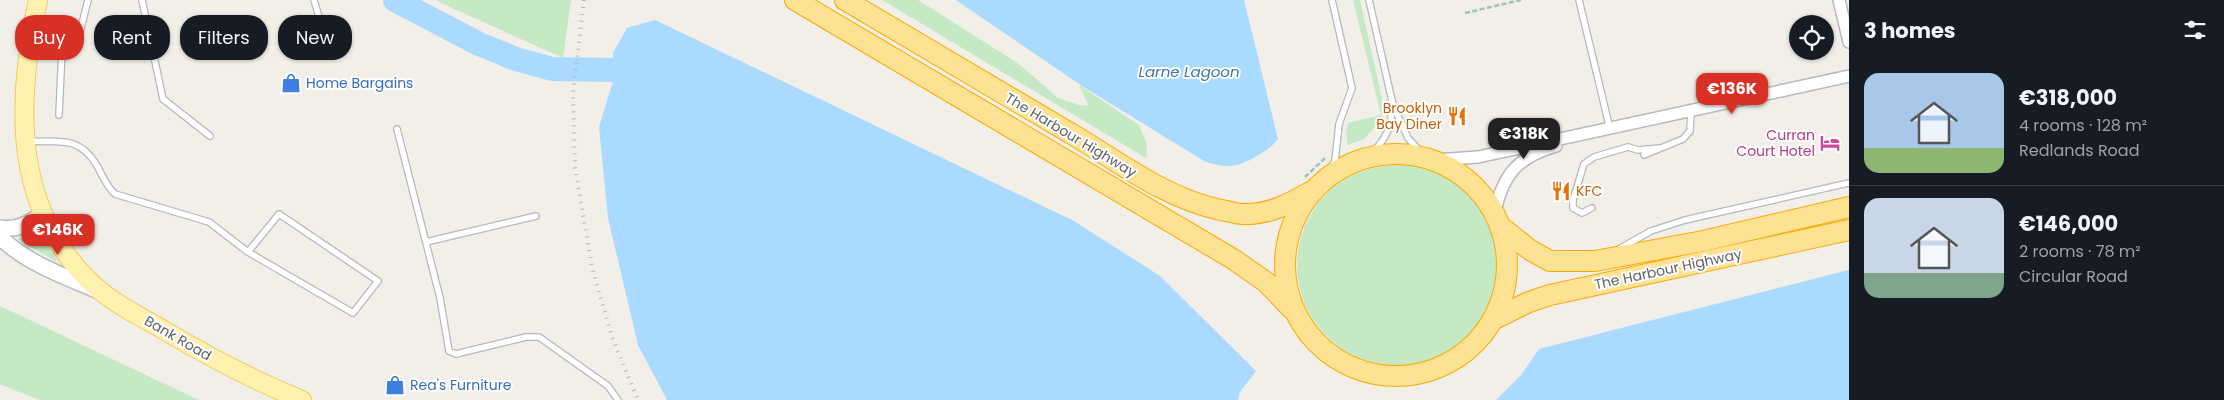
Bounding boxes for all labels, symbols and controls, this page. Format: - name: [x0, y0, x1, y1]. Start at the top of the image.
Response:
- chip: Buy: [15, 15, 84, 60]
- chip: Rent: [94, 15, 170, 60]
- chip: Filters: [180, 15, 268, 60]
- chip: New: [278, 15, 352, 60]
- map controls: [1789, 15, 1834, 60]
- button: locate: [1789, 15, 1834, 60]
- text: 3 homes: [1864, 16, 1956, 45]
- icon: filters: [2181, 16, 2209, 44]
- water label: Larne Lagoon: [1138, 61, 1240, 82]
- shop icon: Home Bargains: [280, 72, 302, 94]
- pin: €136K: [1697, 72, 1767, 115]
- place label: Home Bargains: [306, 73, 413, 93]
- text: €136K: [1707, 77, 1757, 100]
- text: €318,000: [2019, 83, 2117, 112]
- street label: The Harbour Highway: [1002, 88, 1141, 182]
- icon: home: [1904, 93, 1964, 153]
- place label: Brooklyn Bay Diner: [1376, 98, 1442, 134]
- restaurant icon: Brooklyn Bay Diner: [1446, 105, 1468, 127]
- text: 4 rooms · 128 m²: [2019, 114, 2147, 137]
- pin: €318K: [1489, 118, 1559, 160]
- text: €318K: [1499, 122, 1549, 145]
- place label: Curran Court Hotel: [1736, 125, 1815, 161]
- hotel icon: Curran Court Hotel: [1819, 132, 1841, 154]
- text: Redlands Road: [2019, 139, 2140, 162]
- restaurant icon: KFC: [1550, 180, 1572, 202]
- place label: KFC: [1576, 181, 1602, 201]
- text: €146,000: [2019, 209, 2118, 238]
- pin: €146K: [23, 214, 93, 256]
- text: €146K: [33, 218, 83, 241]
- icon: home: [1904, 218, 1964, 278]
- text: 2 rooms · 78 m²: [2019, 240, 2141, 263]
- street label: The Harbour Highway: [1593, 244, 1744, 294]
- text: Circular Road: [2019, 265, 2128, 288]
- street label: Bank Road: [141, 311, 215, 365]
- shop icon: Rea's Furniture: [384, 374, 406, 396]
- place label: Rea's Furniture: [410, 375, 512, 395]

